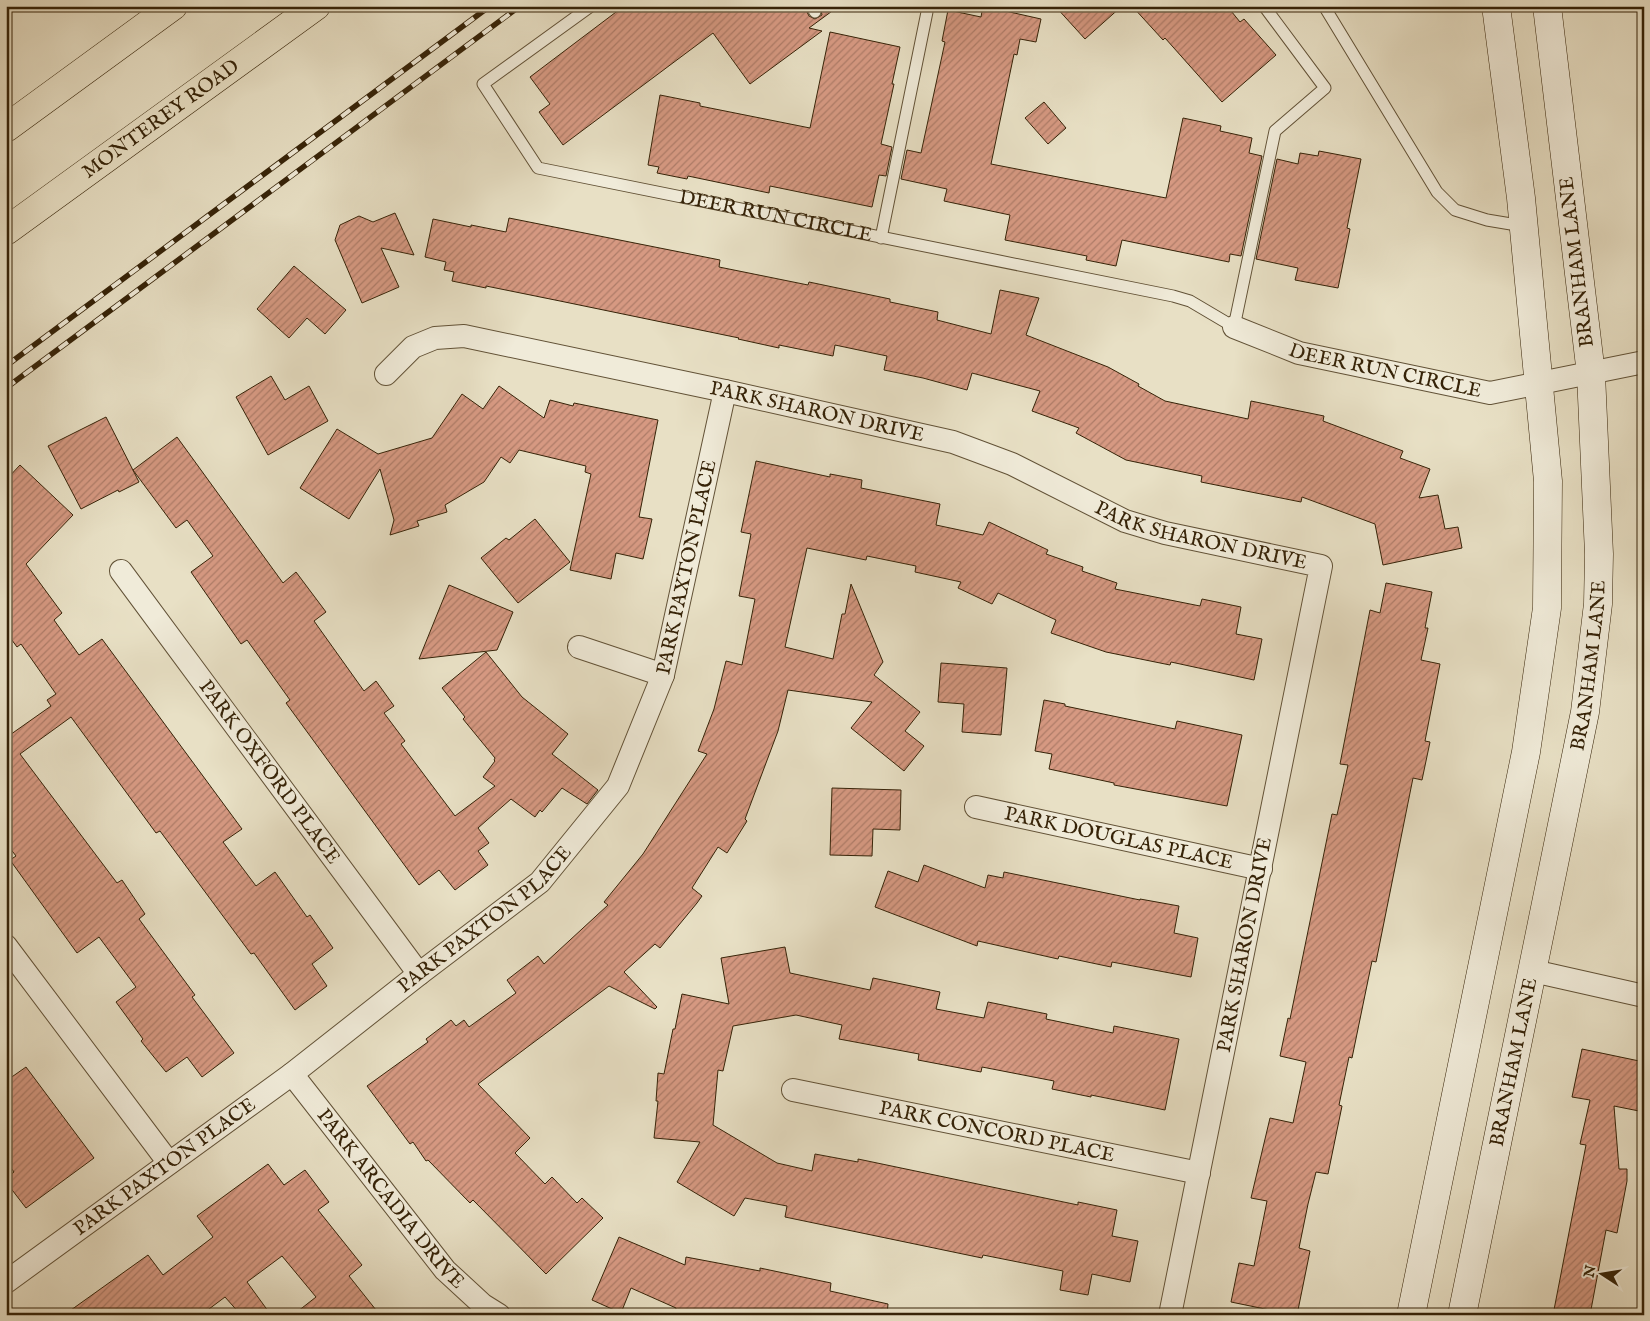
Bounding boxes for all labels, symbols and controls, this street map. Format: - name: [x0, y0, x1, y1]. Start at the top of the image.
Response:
- street label: MONTEREY ROAD: [77, 53, 244, 184]
- street label: BRANHAM LANE: [1554, 175, 1600, 349]
- street label: DEER RUN CIRCLE: [677, 184, 874, 248]
- street label: DEER RUN CIRCLE: [1285, 338, 1484, 403]
- street label: PARK SHARON DRIVE: [708, 376, 927, 448]
- street label: PARK PAXTON PLACE: [651, 457, 722, 677]
- street label: PARK SHARON DRIVE: [1091, 495, 1309, 575]
- street label: BRANHAM LANE: [1565, 580, 1611, 753]
- street label: PARK OXFORD PLACE: [193, 675, 346, 869]
- street label: PARK DOUGLAS PLACE: [1002, 801, 1235, 875]
- street label: PARK SHARON DRIVE: [1212, 835, 1278, 1055]
- street label: PARK PAXTON PLACE: [393, 840, 577, 999]
- street label: BRANHAM LANE: [1484, 975, 1543, 1149]
- street label: PARK PAXTON PLACE: [69, 1092, 261, 1241]
- street label: PARK CONCORD PLACE: [877, 1095, 1117, 1168]
- street label: PARK ARCADIA DRIVE: [311, 1104, 470, 1294]
- north arrow: [1578, 1248, 1628, 1298]
- text: N: [1580, 1264, 1600, 1280]

